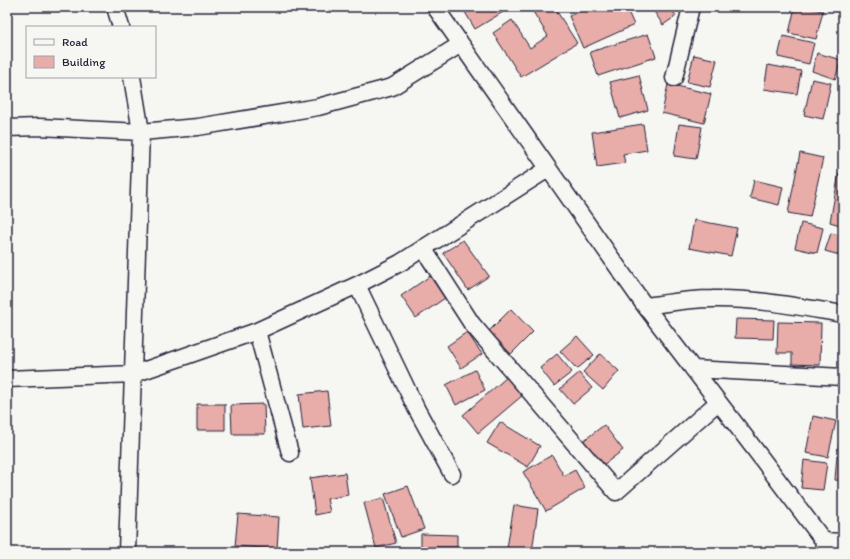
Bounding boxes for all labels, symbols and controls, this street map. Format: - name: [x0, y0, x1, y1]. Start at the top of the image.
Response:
- legend: [26, 26, 156, 78]
- text: Road: [62, 35, 88, 49]
- text: Building: [62, 55, 106, 69]

